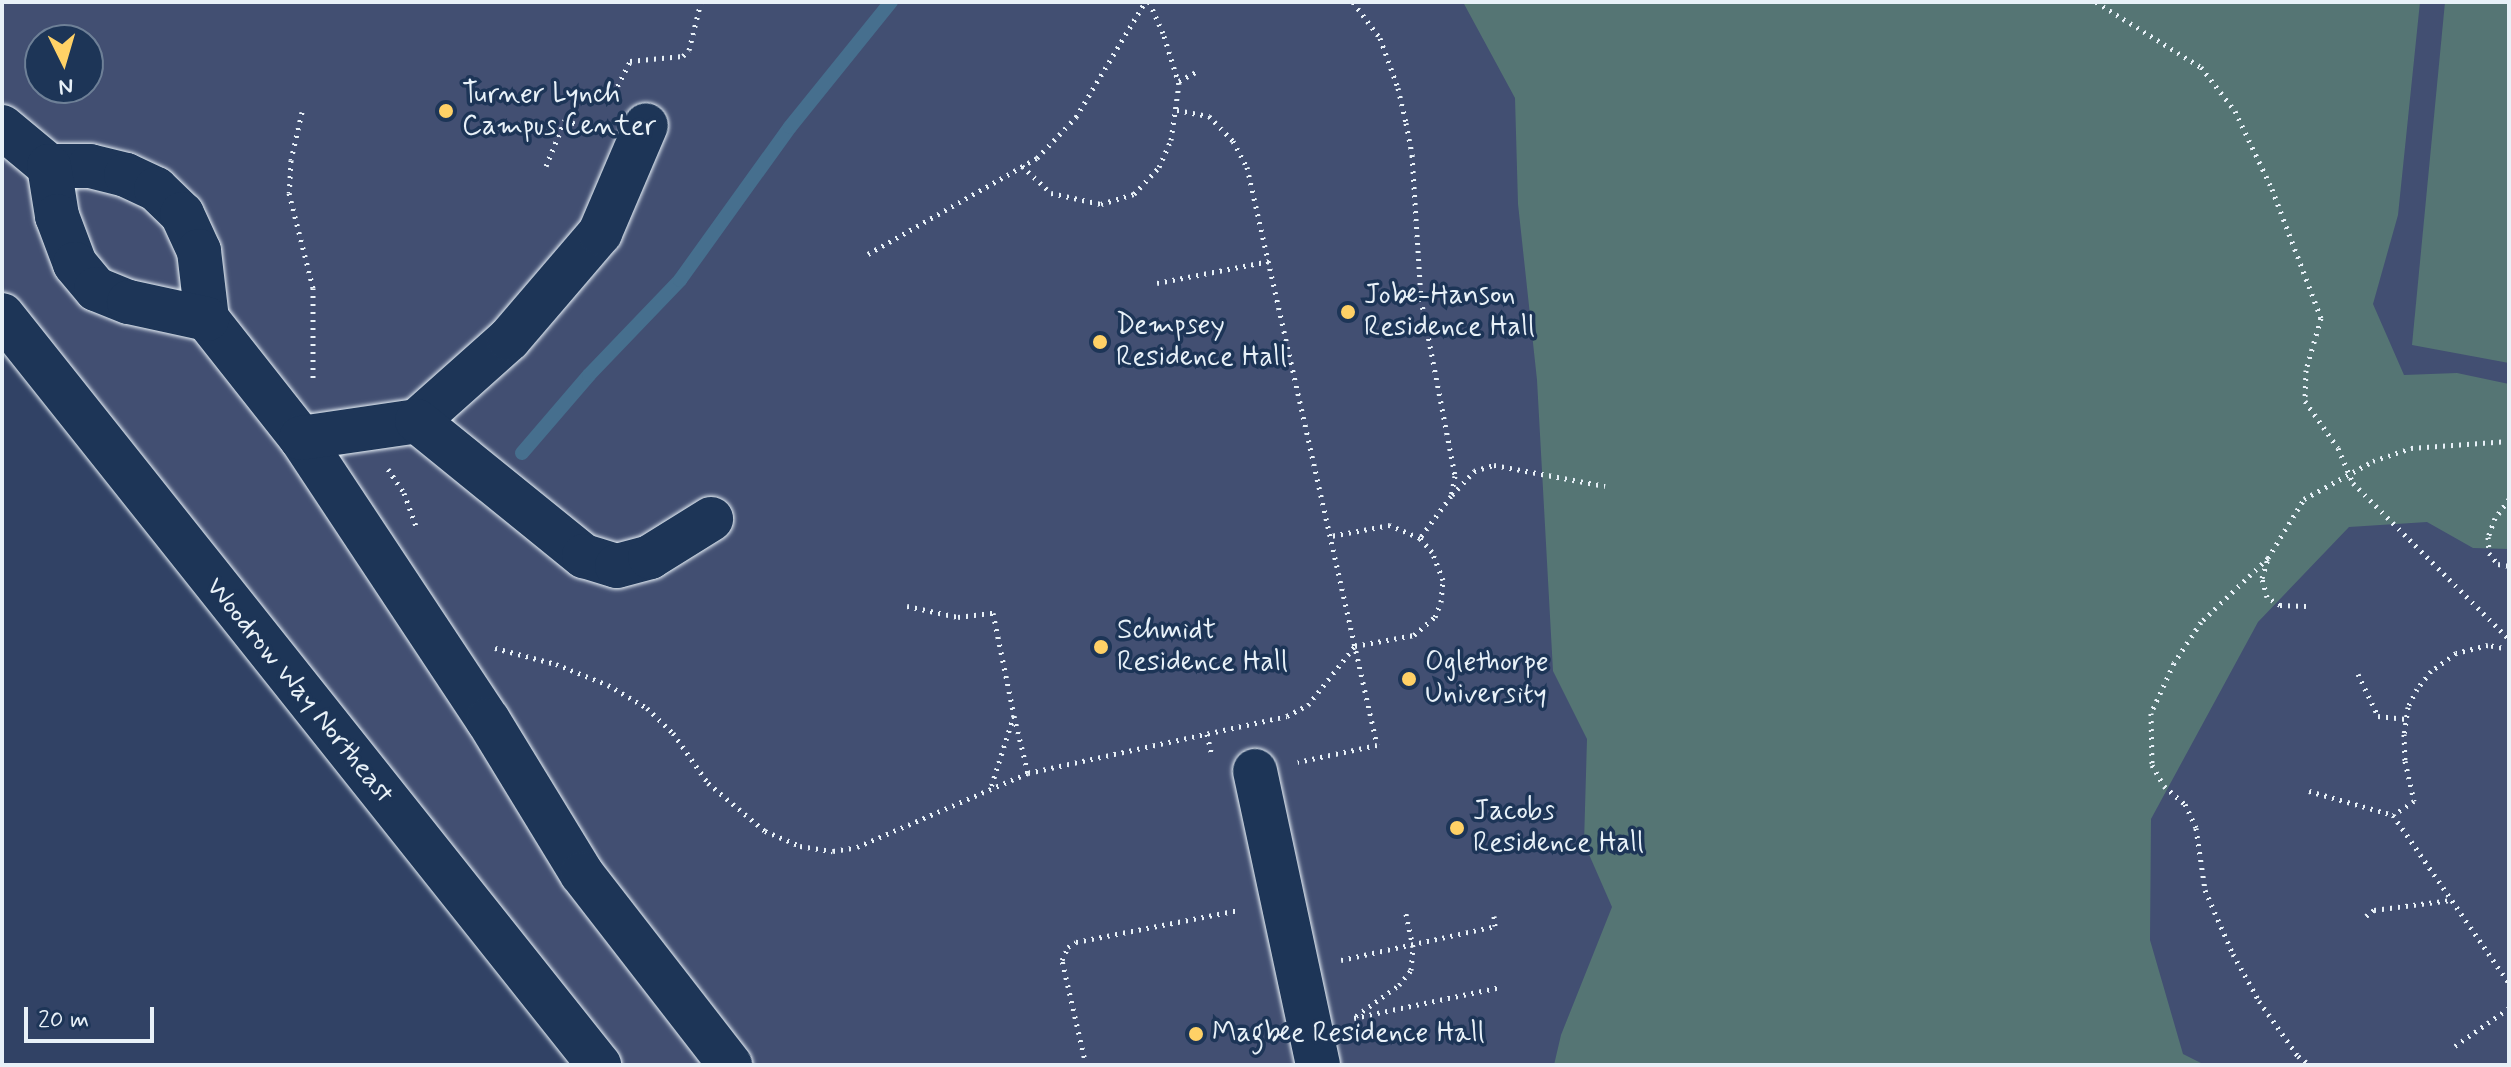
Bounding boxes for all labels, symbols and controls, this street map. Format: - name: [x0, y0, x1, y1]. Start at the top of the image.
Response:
- north arrow: [24, 24, 104, 104]
- text: N: [57, 71, 74, 101]
- place label: Turner Lynch Campus Center: [462, 78, 651, 144]
- marker: Turner Lynch Campus Center: [437, 102, 455, 120]
- place label: Jobe-Hanson Residence Hall: [1364, 279, 1534, 345]
- marker: Jobe-Hanson Residence Hall: [1339, 303, 1357, 321]
- place label: Dempsey Residence Hall: [1116, 309, 1286, 375]
- marker: Dempsey Residence Hall: [1091, 333, 1109, 351]
- street label: Woodrow Way Northeast: [196, 570, 402, 812]
- place label: Schmidt Residence Hall: [1117, 614, 1287, 680]
- marker: Schmidt Residence Hall: [1092, 638, 1110, 656]
- place label: Oglethorpe University: [1425, 646, 1549, 712]
- marker: Oglethorpe University: [1400, 670, 1418, 688]
- place label: Jacobs Residence Hall: [1473, 795, 1643, 861]
- marker: Jacobs Residence Hall: [1448, 819, 1466, 837]
- scale bar: [28, 991, 158, 1041]
- text: 20 m: [38, 1005, 89, 1036]
- place label: Magbee Residence Hall: [1212, 1017, 1483, 1051]
- marker: Magbee Residence Hall: [1187, 1025, 1205, 1043]

